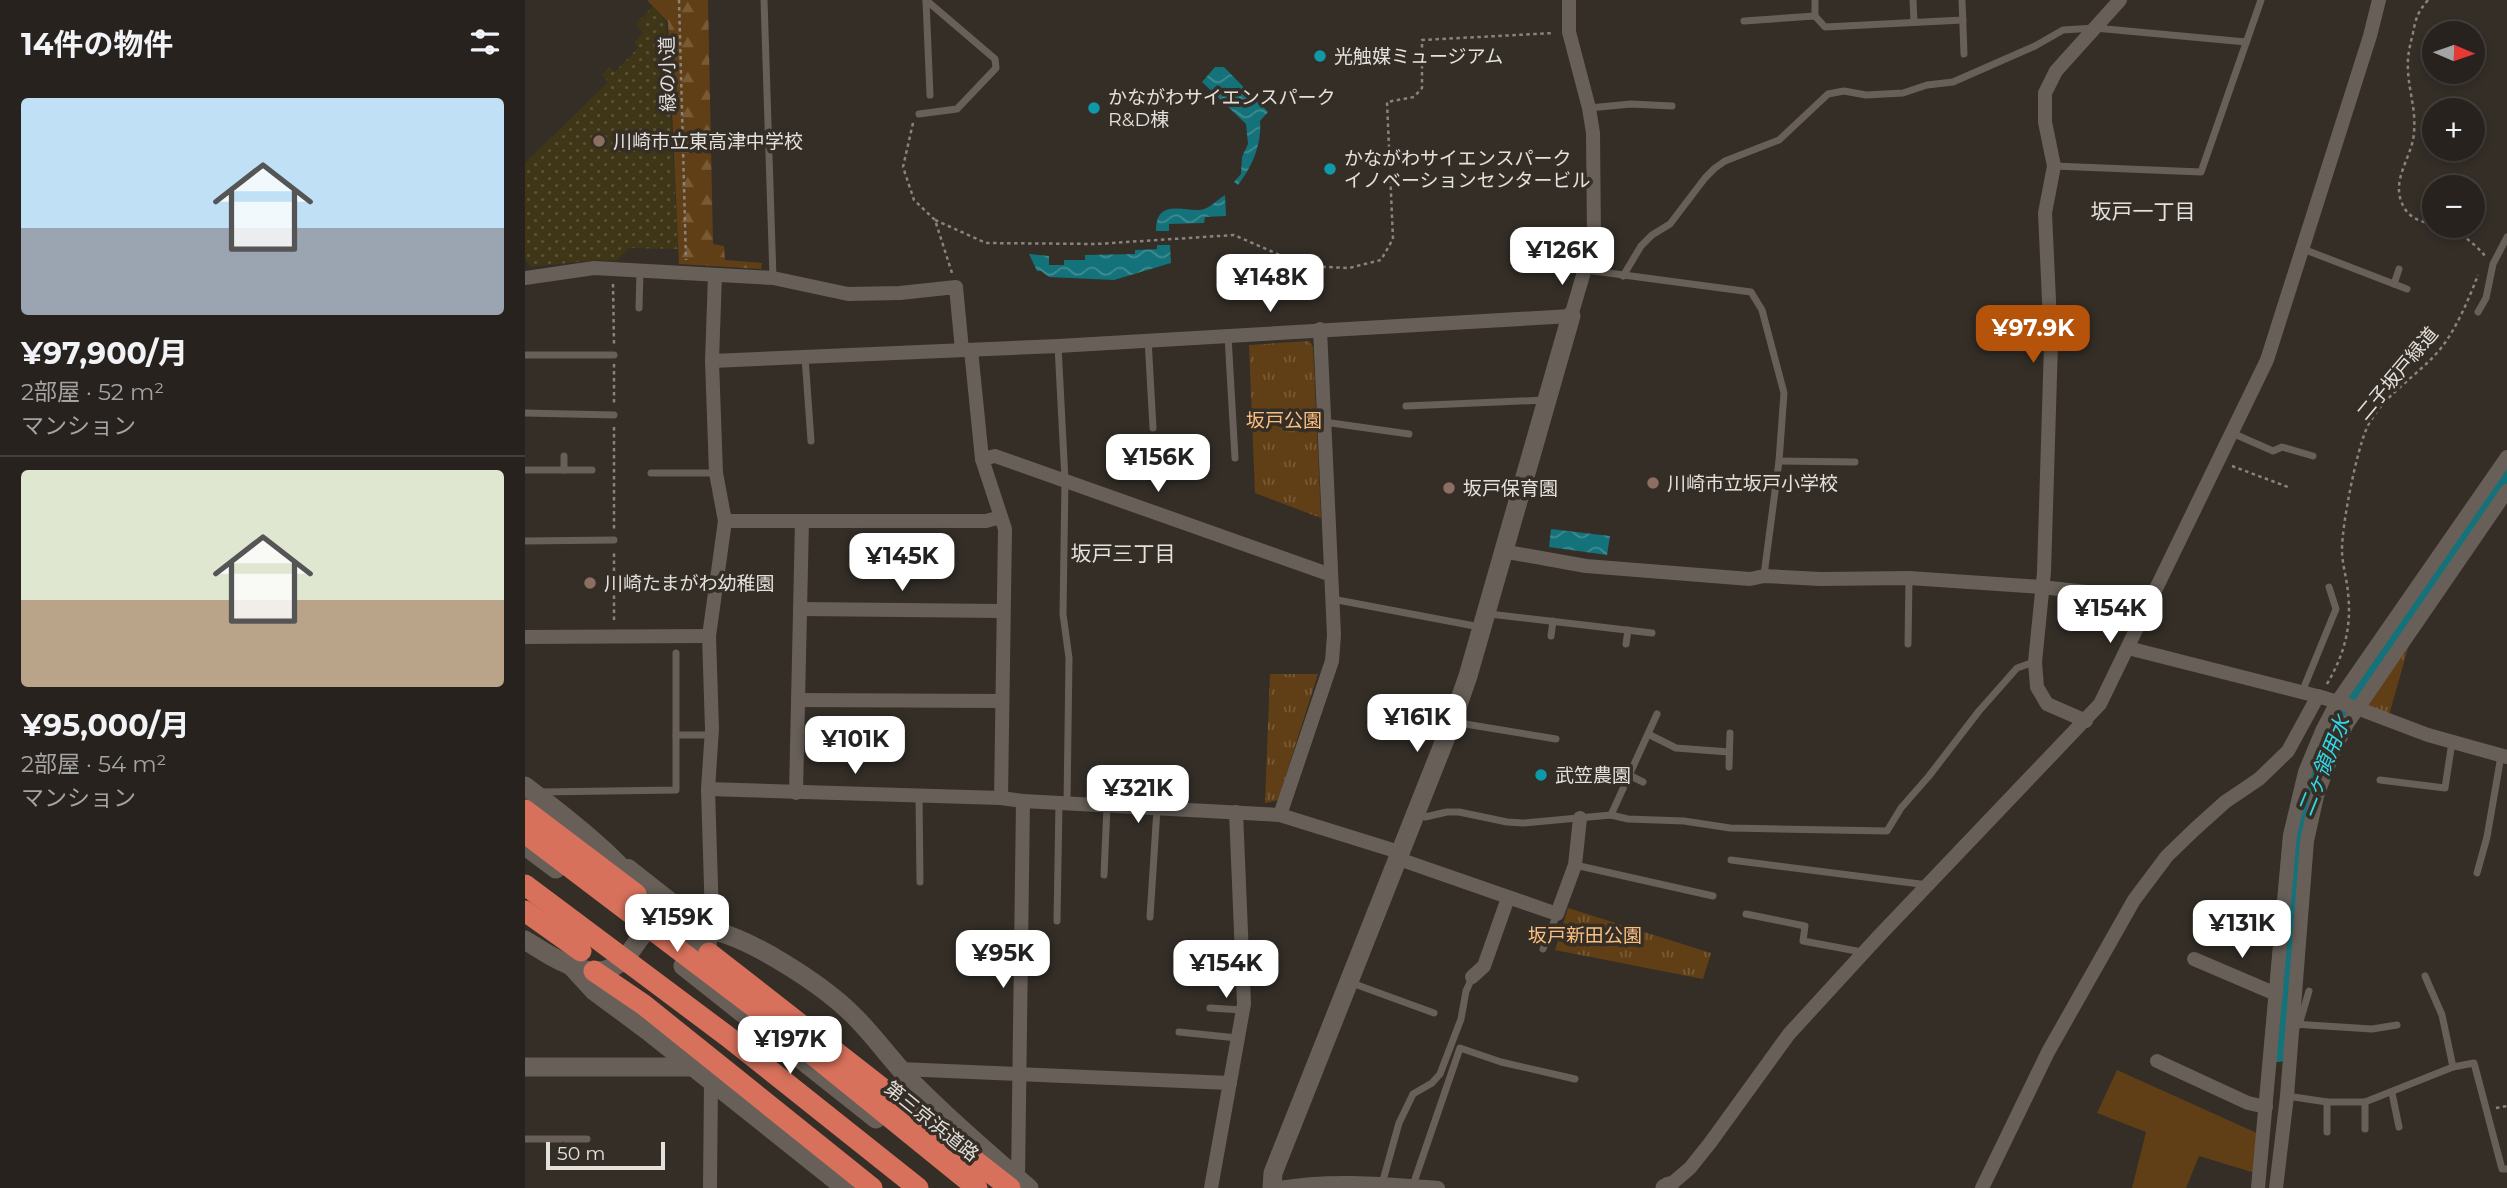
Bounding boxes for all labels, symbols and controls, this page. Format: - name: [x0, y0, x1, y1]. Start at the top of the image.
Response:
- north arrow: [2422, 21, 2485, 84]
- map controls: [2422, 21, 2485, 238]
- icon: filters: [466, 23, 504, 61]
- text: 14件の物件: [21, 26, 173, 63]
- street label: 緑の小道: [655, 36, 680, 112]
- place label: 光触媒ミュージアム: [1334, 45, 1503, 68]
- marker: 光触媒ミュージアム: [1312, 48, 1328, 64]
- place label: かながわサイエンスパーク R&D棟: [1108, 86, 1335, 131]
- button: +: [2422, 98, 2485, 161]
- marker: かながわサイエンスパーク R&D棟: [1086, 100, 1102, 116]
- place label: 川崎市立東高津中学校: [613, 130, 803, 153]
- marker: 川崎市立東高津中学校: [591, 133, 607, 149]
- icon: home: [200, 144, 326, 270]
- place label: かながわサイエンスパーク イノベーションセンタービル: [1344, 147, 1591, 192]
- marker: かながわサイエンスパーク イノベーションセンタービル: [1322, 161, 1338, 177]
- button: −: [2422, 175, 2485, 238]
- district label: 坂戸一丁目: [2091, 199, 2196, 224]
- pin: ¥126K: [1513, 228, 1611, 287]
- text: ¥126K: [1526, 236, 1598, 264]
- pin: ¥148K: [1221, 254, 1319, 314]
- text: ¥148K: [1233, 263, 1307, 291]
- pin: ¥97.9K: [1976, 306, 2090, 365]
- text: ¥97.9K: [1992, 314, 2074, 342]
- street label: 二子坂戸緑道: [2352, 322, 2443, 424]
- text: ¥97,900/月: [21, 335, 188, 372]
- text: 2部屋 · 52 m²: [21, 378, 164, 406]
- park label: 坂戸公園: [1246, 409, 1322, 432]
- text: マンション: [21, 412, 136, 440]
- pin: ¥156K: [1109, 434, 1207, 494]
- text: ¥156K: [1122, 443, 1194, 471]
- place label: 川崎市立坂戸小学校: [1667, 472, 1838, 495]
- marker: 川崎市立坂戸小学校: [1645, 475, 1661, 491]
- place label: 坂戸保育園: [1463, 477, 1558, 500]
- marker: 坂戸保育園: [1441, 480, 1457, 496]
- icon: home: [200, 516, 326, 642]
- pin: ¥145K: [853, 534, 951, 593]
- district label: 坂戸三丁目: [1071, 541, 1176, 566]
- text: ¥145K: [865, 542, 939, 570]
- place label: 川崎たまがわ幼稚園: [604, 572, 774, 595]
- marker: 川崎たまがわ幼稚園: [582, 575, 598, 591]
- pin: ¥154K: [2061, 586, 2159, 645]
- text: ¥154K: [2073, 594, 2147, 622]
- pin: ¥161K: [1368, 694, 1466, 754]
- text: ¥161K: [1383, 703, 1451, 731]
- text: ¥95,000/月: [21, 707, 190, 744]
- water label: 二ヶ領用水: [2292, 711, 2356, 819]
- pin: ¥101K: [806, 716, 904, 776]
- text: ¥101K: [821, 725, 889, 753]
- text: 2部屋 · 54 m²: [21, 750, 166, 778]
- place label: 武笠農園: [1555, 764, 1631, 787]
- pin: ¥321K: [1089, 766, 1187, 825]
- marker: 武笠農園: [1533, 767, 1549, 783]
- text: ¥321K: [1103, 774, 1173, 802]
- text: マンション: [21, 784, 136, 812]
- pin: ¥159K: [628, 894, 726, 954]
- pin: ¥131K: [2193, 900, 2291, 960]
- text: ¥159K: [641, 903, 713, 931]
- text: ¥131K: [2209, 909, 2275, 937]
- park label: 坂戸新田公園: [1528, 924, 1642, 947]
- pin: ¥95K: [962, 930, 1044, 990]
- text: ¥95K: [972, 939, 1034, 967]
- pin: ¥154K: [1177, 940, 1275, 1000]
- text: ¥154K: [1189, 949, 1263, 977]
- pin: ¥197K: [741, 1016, 839, 1076]
- text: ¥197K: [754, 1025, 826, 1053]
- street label: 第三京浜道路: [880, 1077, 983, 1166]
- scale bar: [546, 1139, 665, 1171]
- text: 50 m: [557, 1142, 605, 1165]

